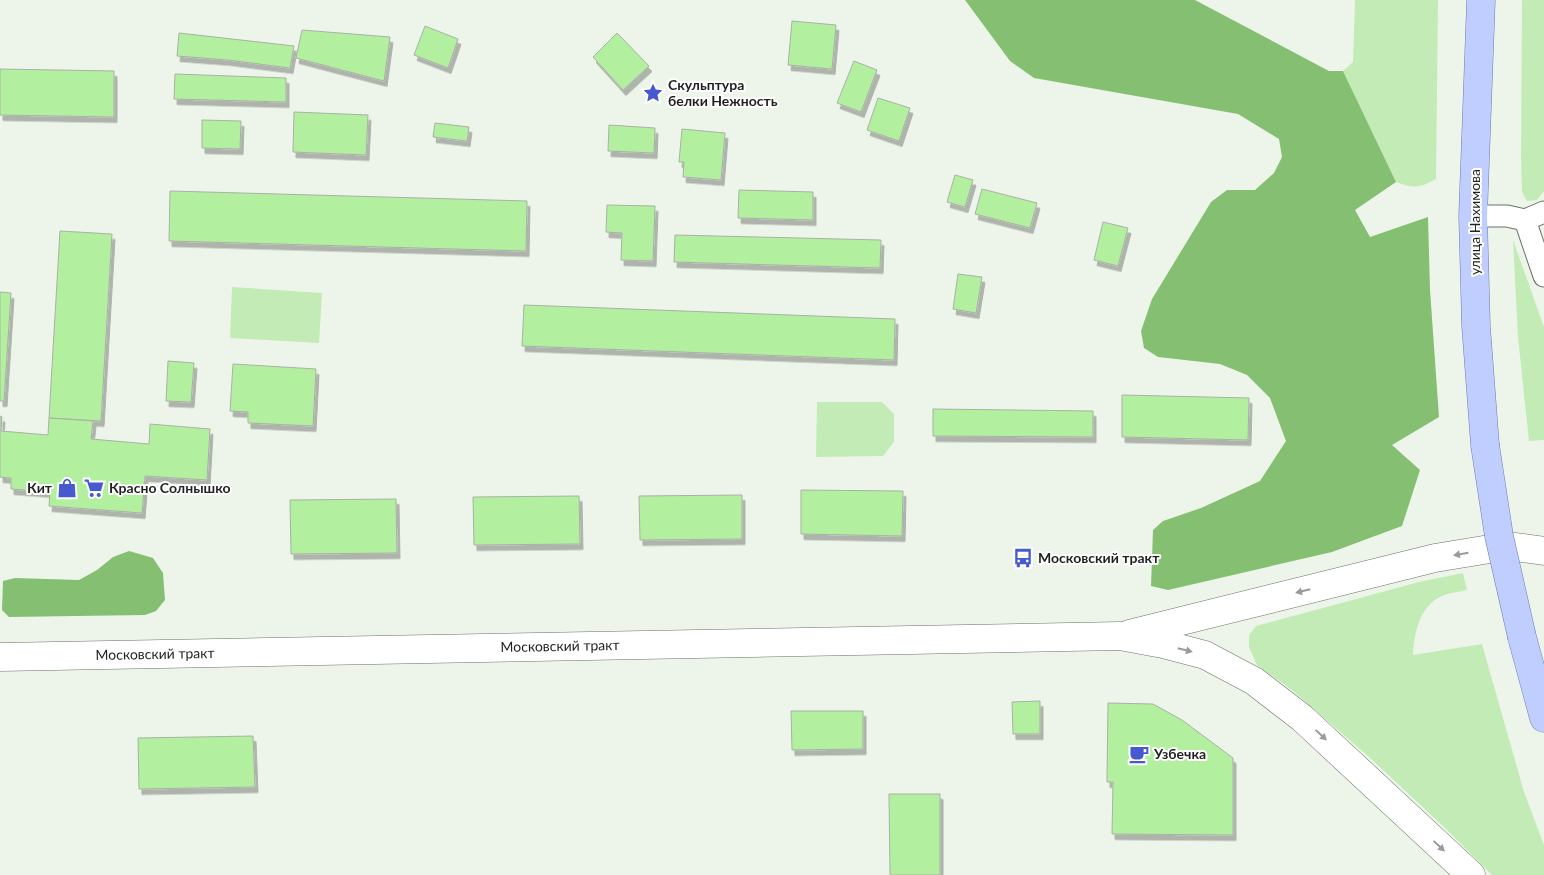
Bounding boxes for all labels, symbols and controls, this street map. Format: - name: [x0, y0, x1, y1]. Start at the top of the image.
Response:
- place label: Скульптура белки Нежность: [668, 76, 778, 109]
- place icon: Скульптура белки Нежность: [642, 82, 664, 104]
- street label: улица Нахимова: [1466, 169, 1483, 275]
- shop icon: Кит: [56, 477, 78, 499]
- supermarket icon: Красно Солнышко: [83, 477, 105, 499]
- place label: Кит: [27, 479, 53, 496]
- place label: Красно Солнышко: [109, 479, 231, 496]
- bus stop icon: Московский тракт: [1012, 547, 1034, 569]
- place label: Московский тракт: [1038, 549, 1160, 566]
- one-way arrow: [1453, 550, 1469, 558]
- one-way arrow: [1296, 587, 1311, 595]
- street label: Московский тракт: [500, 636, 620, 655]
- street label: Московский тракт: [95, 644, 215, 663]
- one-way arrow: [1177, 646, 1192, 654]
- one-way arrow: [1314, 729, 1326, 741]
- cafe icon: Узбечка: [1128, 743, 1150, 765]
- place label: Узбечка: [1153, 745, 1206, 762]
- one-way arrow: [1433, 840, 1445, 852]

